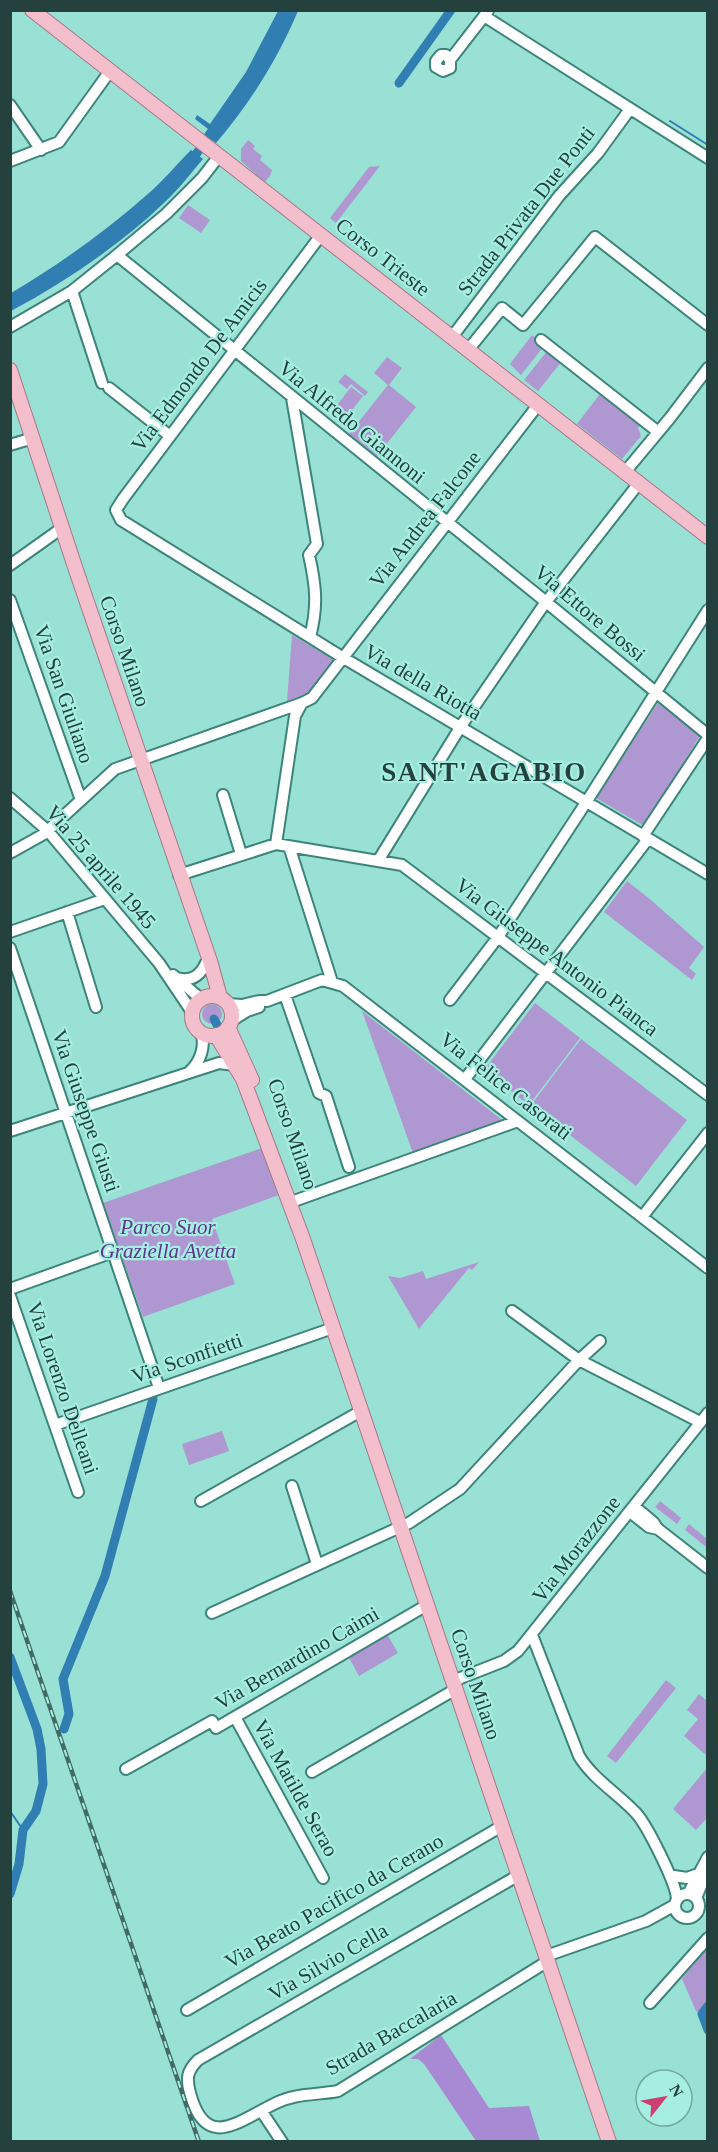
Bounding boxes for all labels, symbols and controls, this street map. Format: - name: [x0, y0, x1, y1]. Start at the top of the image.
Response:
- street label: Strada Privata Due Ponti: [452, 121, 600, 300]
- street label: Corso Trieste: [331, 213, 435, 301]
- street label: Via Edmondo De Amicis: [126, 274, 272, 456]
- street label: Via Alfredo Giannoni: [274, 355, 430, 489]
- street label: Via Andrea Falcone: [364, 446, 486, 592]
- street label: Via Ettore Bossi: [530, 560, 651, 667]
- street label: Corso Milano: [95, 592, 155, 710]
- street label: Via San Giuliano: [29, 622, 99, 766]
- street label: Via della Riotta: [360, 639, 487, 726]
- district label: SANT'AGABIO: [381, 757, 587, 787]
- street label: Via 25 aprile 1945: [41, 800, 161, 934]
- street label: Via Giuseppe Antonio Pianca: [451, 873, 664, 1042]
- street label: Via Giuseppe Giusti: [47, 1027, 125, 1196]
- street label: Via Felice Casorati: [435, 1027, 577, 1145]
- street label: Corso Milano: [263, 1075, 323, 1193]
- park label: Parco Suor Graziella Avetta: [100, 1215, 236, 1263]
- street label: Via Lorenzo Delleani: [22, 1299, 104, 1477]
- street label: Via Sconfietti: [128, 1328, 246, 1388]
- street label: Via Morazzone: [527, 1491, 625, 1607]
- street label: Via Bernardino Caimi: [211, 1601, 383, 1715]
- street label: Corso Milano: [446, 1625, 506, 1743]
- street label: Via Matilde Serao: [248, 1715, 344, 1861]
- street label: Via Beato Pacifico da Cerano: [220, 1829, 448, 1973]
- street label: Via Silvio Cella: [264, 1918, 393, 2006]
- street label: Strada Baccalaria: [321, 1985, 461, 2080]
- north arrow: [634, 2068, 694, 2128]
- text: N: [666, 2081, 687, 2100]

